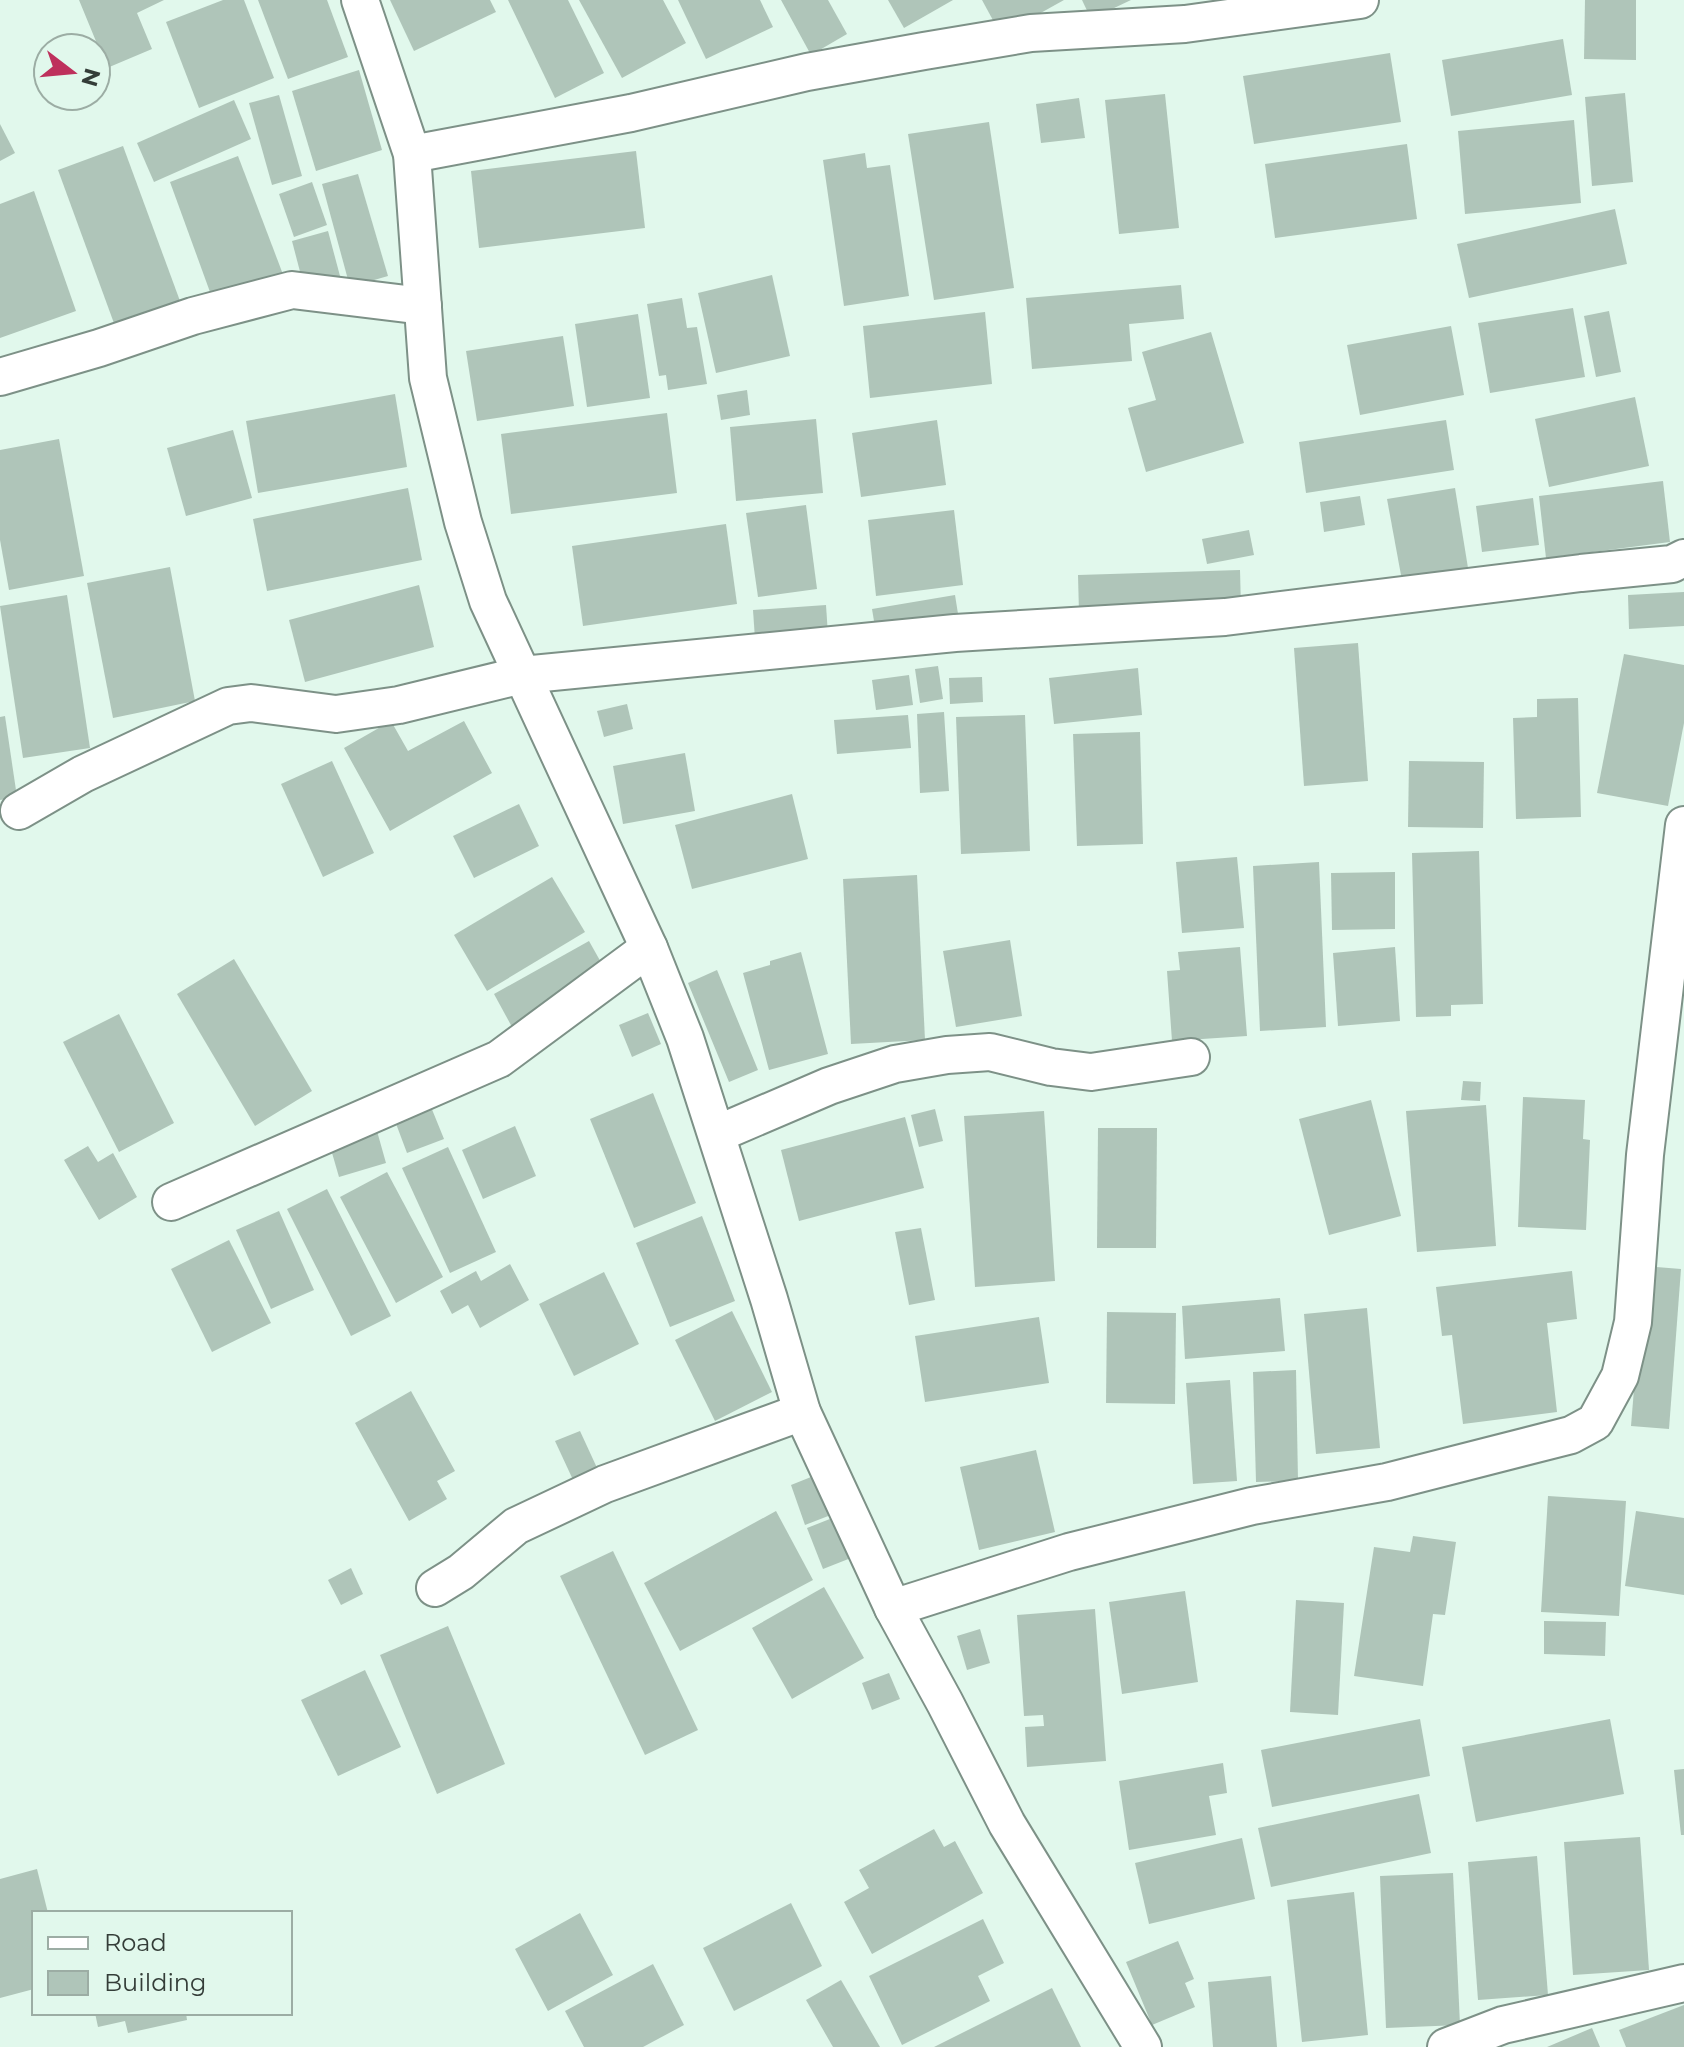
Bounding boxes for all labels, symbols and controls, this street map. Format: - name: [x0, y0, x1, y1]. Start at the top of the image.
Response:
- north arrow: [32, 32, 112, 112]
- text: N: [75, 65, 106, 90]
- legend: [32, 1911, 292, 2015]
- text: Road: [104, 1928, 167, 1957]
- text: Building: [104, 1968, 207, 1997]

